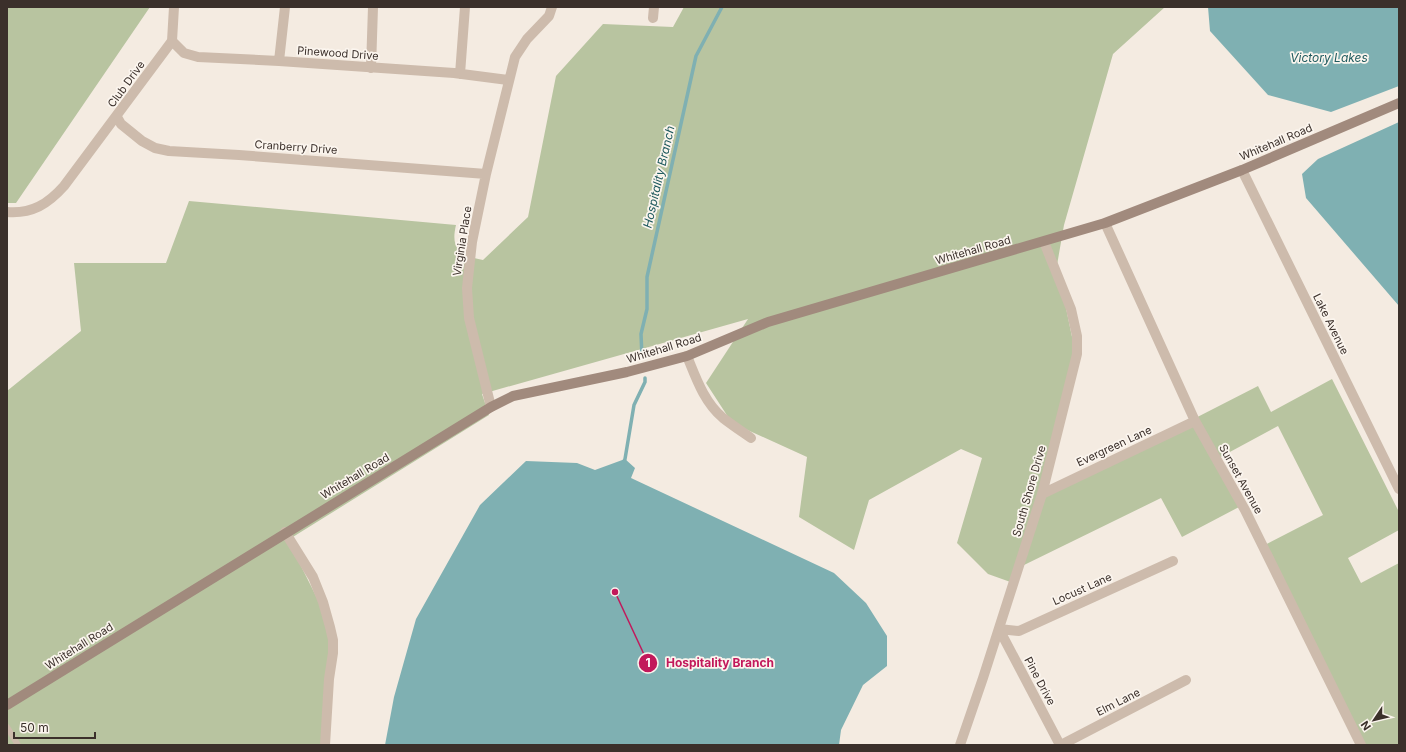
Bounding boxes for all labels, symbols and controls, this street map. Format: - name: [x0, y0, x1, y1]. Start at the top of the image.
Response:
- street label: Pinewood Drive: [297, 43, 379, 63]
- water label: Victory Lakes: [1290, 50, 1368, 65]
- street label: Club Drive: [104, 58, 148, 110]
- street label: Whitehall Road: [1238, 120, 1314, 164]
- water label: Hospitality Branch: [639, 124, 678, 230]
- street label: Cranberry Drive: [254, 137, 338, 157]
- street label: Virginia Place: [450, 205, 474, 277]
- street label: Whitehall Road: [934, 233, 1012, 267]
- street label: Lake Avenue: [1310, 291, 1352, 357]
- street label: Whitehall Road: [625, 330, 703, 366]
- street label: Evergreen Lane: [1074, 422, 1154, 470]
- street label: Sunset Avenue: [1216, 442, 1266, 516]
- street label: South Shore Drive: [1009, 444, 1049, 538]
- street label: Whitehall Road: [318, 450, 392, 502]
- street label: Locust Lane: [1050, 570, 1114, 608]
- street label: Whitehall Road: [42, 620, 116, 672]
- callout: Hospitality Branch: [638, 651, 782, 675]
- street label: Pine Drive: [1021, 654, 1059, 708]
- text: 1: [645, 655, 651, 670]
- text: Hospitality Branch: [666, 655, 774, 670]
- street label: Elm Lane: [1094, 685, 1142, 719]
- north arrow: [1354, 700, 1394, 740]
- scale bar: [14, 714, 95, 740]
- text: N: [1358, 718, 1374, 733]
- text: 50 m: [20, 720, 49, 735]

